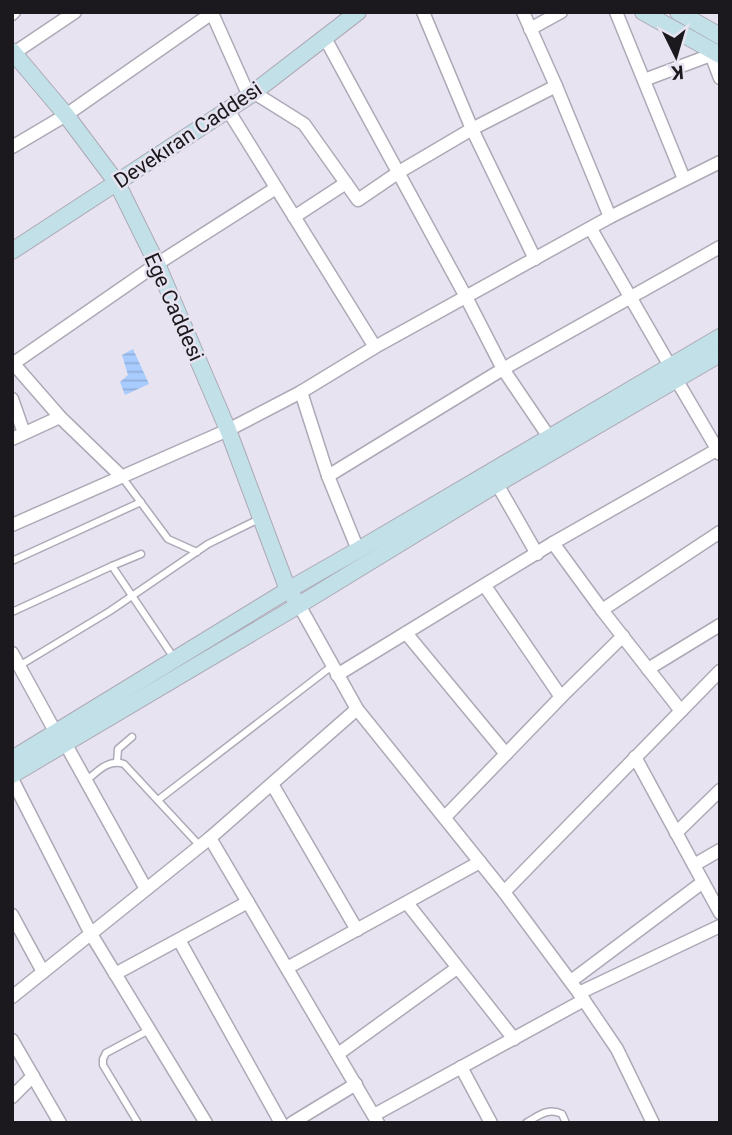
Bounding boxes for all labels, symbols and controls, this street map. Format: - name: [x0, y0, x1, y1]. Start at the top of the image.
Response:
- north arrow: [641, 21, 711, 91]
- text: K: [670, 60, 684, 84]
- street label: Devekıran Caddesi: [110, 77, 266, 193]
- street label: Ege Caddesi: [139, 249, 209, 365]

